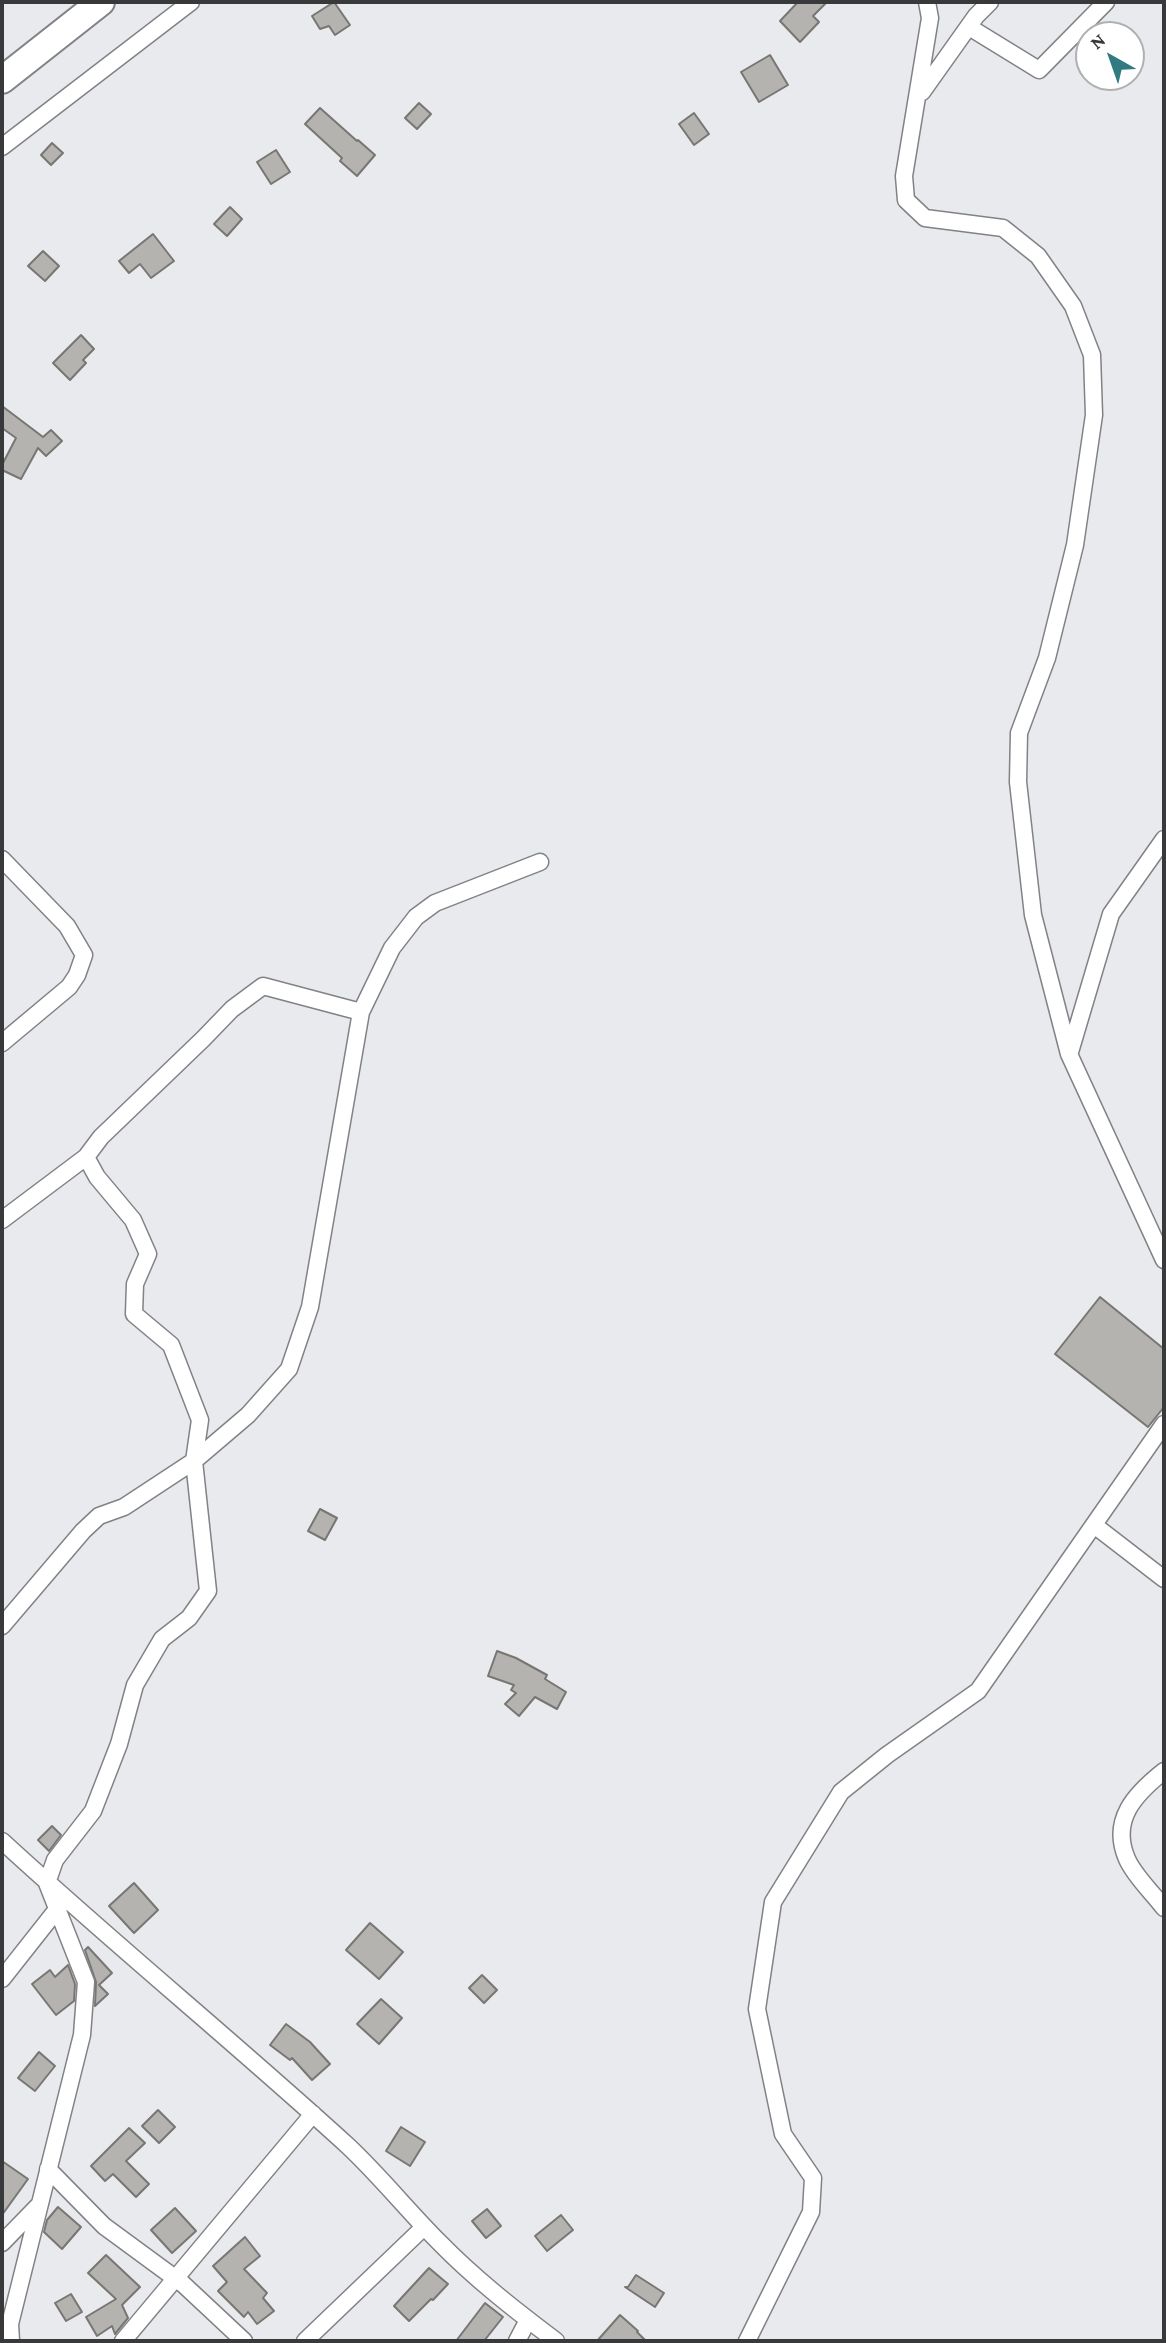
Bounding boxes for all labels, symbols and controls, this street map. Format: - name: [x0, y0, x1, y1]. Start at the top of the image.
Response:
- north arrow: [1075, 21, 1145, 91]
- text: N: [1086, 29, 1109, 53]

